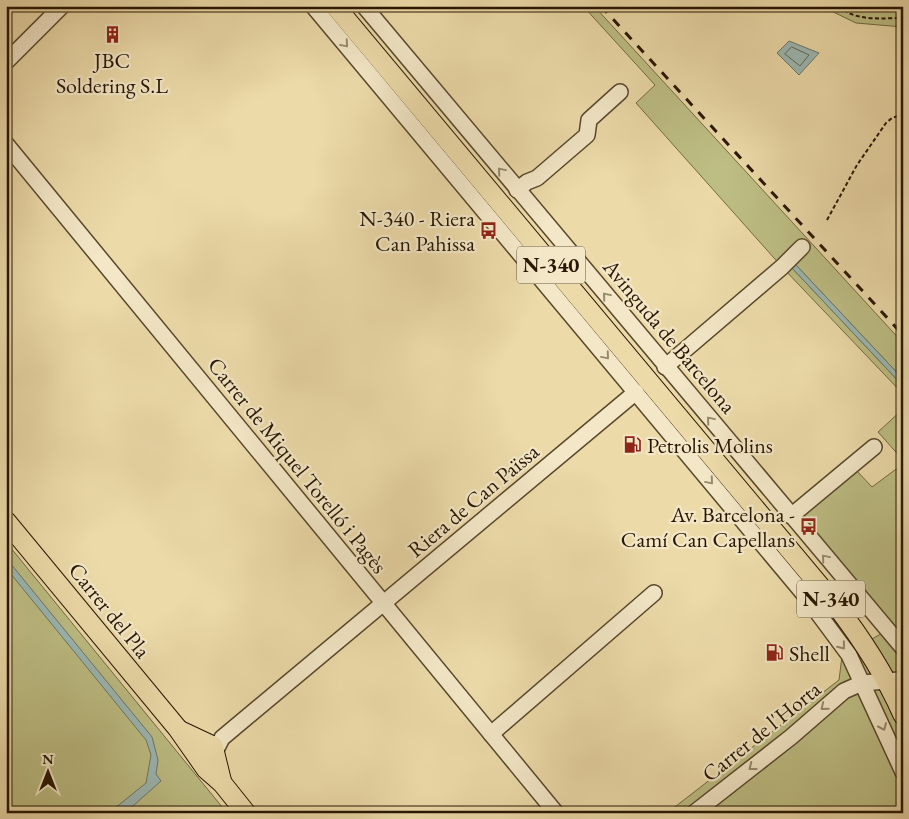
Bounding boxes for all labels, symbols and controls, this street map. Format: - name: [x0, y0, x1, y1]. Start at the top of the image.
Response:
- building icon: JBC Soldering S.L: [102, 25, 122, 45]
- one-way arrow: [339, 38, 348, 47]
- place label: JBC Soldering S.L: [56, 46, 168, 100]
- one-way arrow: [499, 168, 507, 177]
- place label: N-340 - Riera Can Pahissa: [359, 204, 475, 258]
- bus stop icon: N-340 - Riera Can Pahissa: [479, 221, 499, 241]
- road number: N-340: [517, 246, 585, 284]
- street label: Avinguda de Barcelona: [596, 252, 743, 420]
- one-way arrow: [602, 292, 611, 301]
- street label: Carrer de Miquel Torelló i Pagès: [201, 351, 394, 579]
- one-way arrow: [600, 351, 609, 360]
- one-way arrow: [707, 417, 716, 426]
- place label: Petrolis Molins: [647, 431, 773, 460]
- fuel station icon: Petrolis Molins: [623, 435, 643, 455]
- street label: Riera de Can Païssa: [402, 437, 545, 564]
- one-way arrow: [704, 476, 713, 485]
- place label: Av. Barcelona - Camí Can Capellans: [621, 500, 795, 554]
- bus stop icon: Av. Barcelona - Camí Can Capellans: [799, 517, 819, 537]
- one-way arrow: [822, 555, 831, 564]
- street label: Carrer del Pla: [62, 556, 157, 664]
- road number: N-340: [797, 580, 865, 618]
- place label: Shell: [789, 639, 830, 668]
- one-way arrow: [836, 641, 845, 650]
- fuel station icon: Shell: [765, 643, 785, 663]
- street label: Carrer de l'Horta: [696, 674, 827, 788]
- one-way arrow: [821, 701, 830, 709]
- one-way arrow: [876, 722, 887, 731]
- north arrow: [22, 746, 72, 796]
- text: N: [42, 750, 54, 768]
- one-way arrow: [749, 761, 758, 769]

